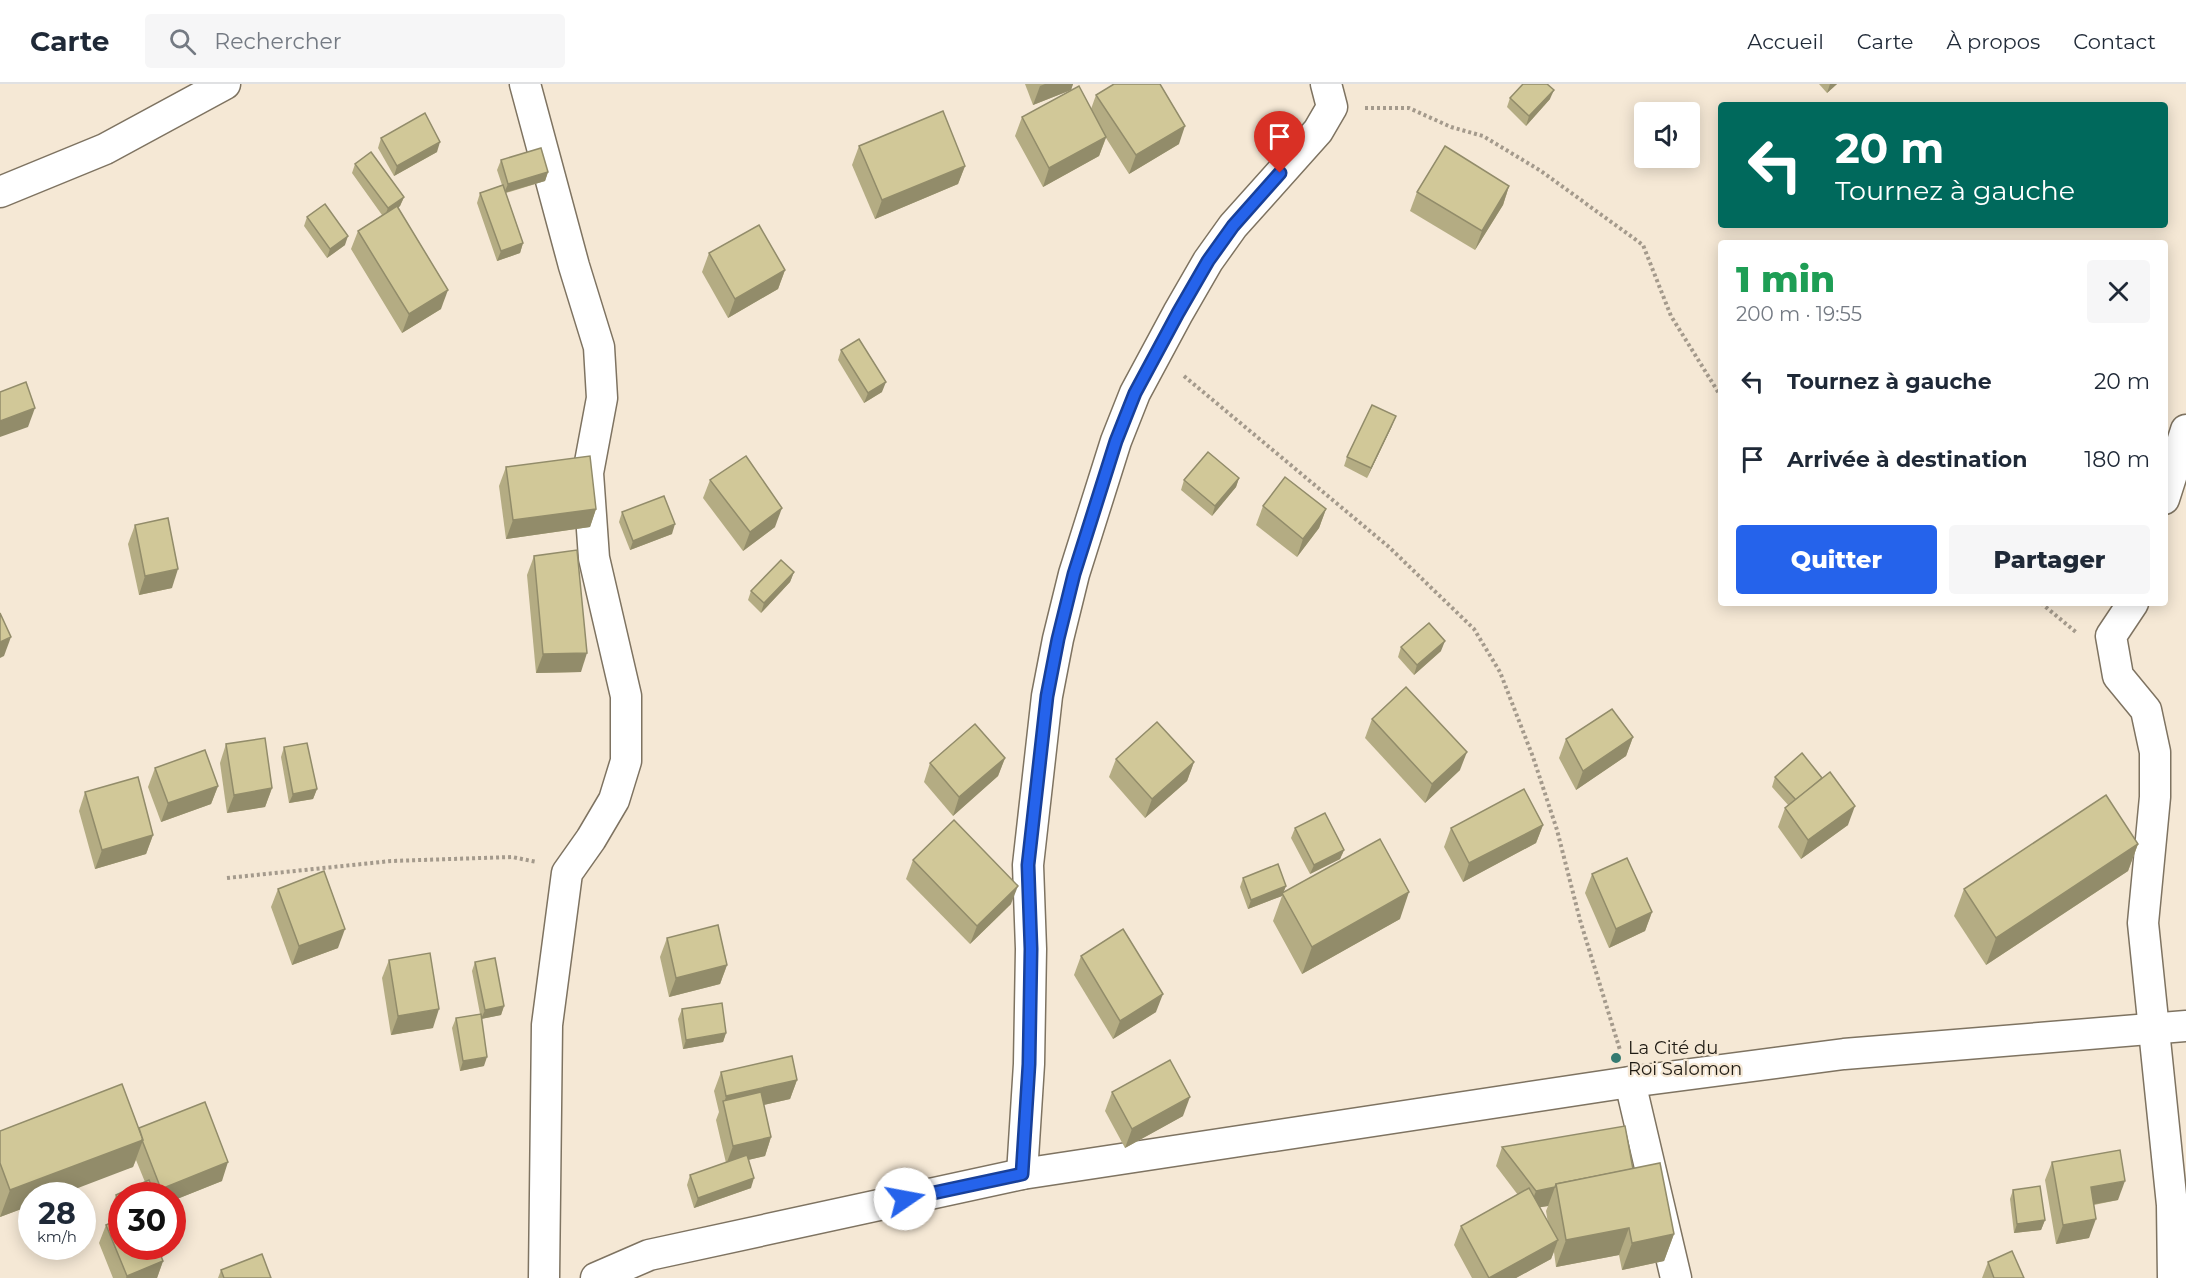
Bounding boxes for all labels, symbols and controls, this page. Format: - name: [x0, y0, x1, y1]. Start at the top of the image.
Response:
- search box: [145, 14, 565, 68]
- text: Carte: [30, 24, 109, 58]
- icon: search: [166, 25, 199, 58]
- text: Rechercher: [214, 28, 342, 55]
- text: Accueil: [1747, 29, 1824, 54]
- text: Carte: [1857, 29, 1913, 54]
- text: À propos: [1946, 29, 2040, 54]
- text: Contact: [2073, 29, 2156, 54]
- map controls: [1634, 102, 1700, 168]
- button: sound: [1634, 102, 1700, 168]
- pin: [1254, 111, 1305, 173]
- icon: arrive: [1263, 120, 1296, 153]
- text: 20 m: [1835, 122, 1944, 174]
- icon: left: [1736, 126, 1814, 204]
- text: Tournez à gauche: [1835, 174, 2075, 207]
- text: 1 min: [1736, 257, 1835, 301]
- button: close: [2087, 260, 2150, 323]
- text: 200 m · 19:55: [1736, 302, 1862, 326]
- icon: left: [1736, 365, 1769, 398]
- text: Tournez à gauche: [1787, 368, 1992, 395]
- text: 20 m: [2094, 368, 2150, 395]
- icon: arrive: [1736, 443, 1769, 476]
- text: Arrivée à destination: [1787, 446, 2027, 473]
- text: 180 m: [2084, 446, 2150, 473]
- button: Quitter: [1736, 525, 1937, 594]
- button: Partager: [1949, 525, 2150, 594]
- place label: La Cité du Roi Salomon: [1628, 1037, 1742, 1080]
- marker: La Cité du Roi Salomon: [1609, 1051, 1623, 1065]
- position arrow: [873, 1167, 937, 1231]
- speed limit sign: 30: [108, 1182, 186, 1260]
- text: 28: [38, 1195, 76, 1232]
- text: km/h: [37, 1227, 77, 1246]

